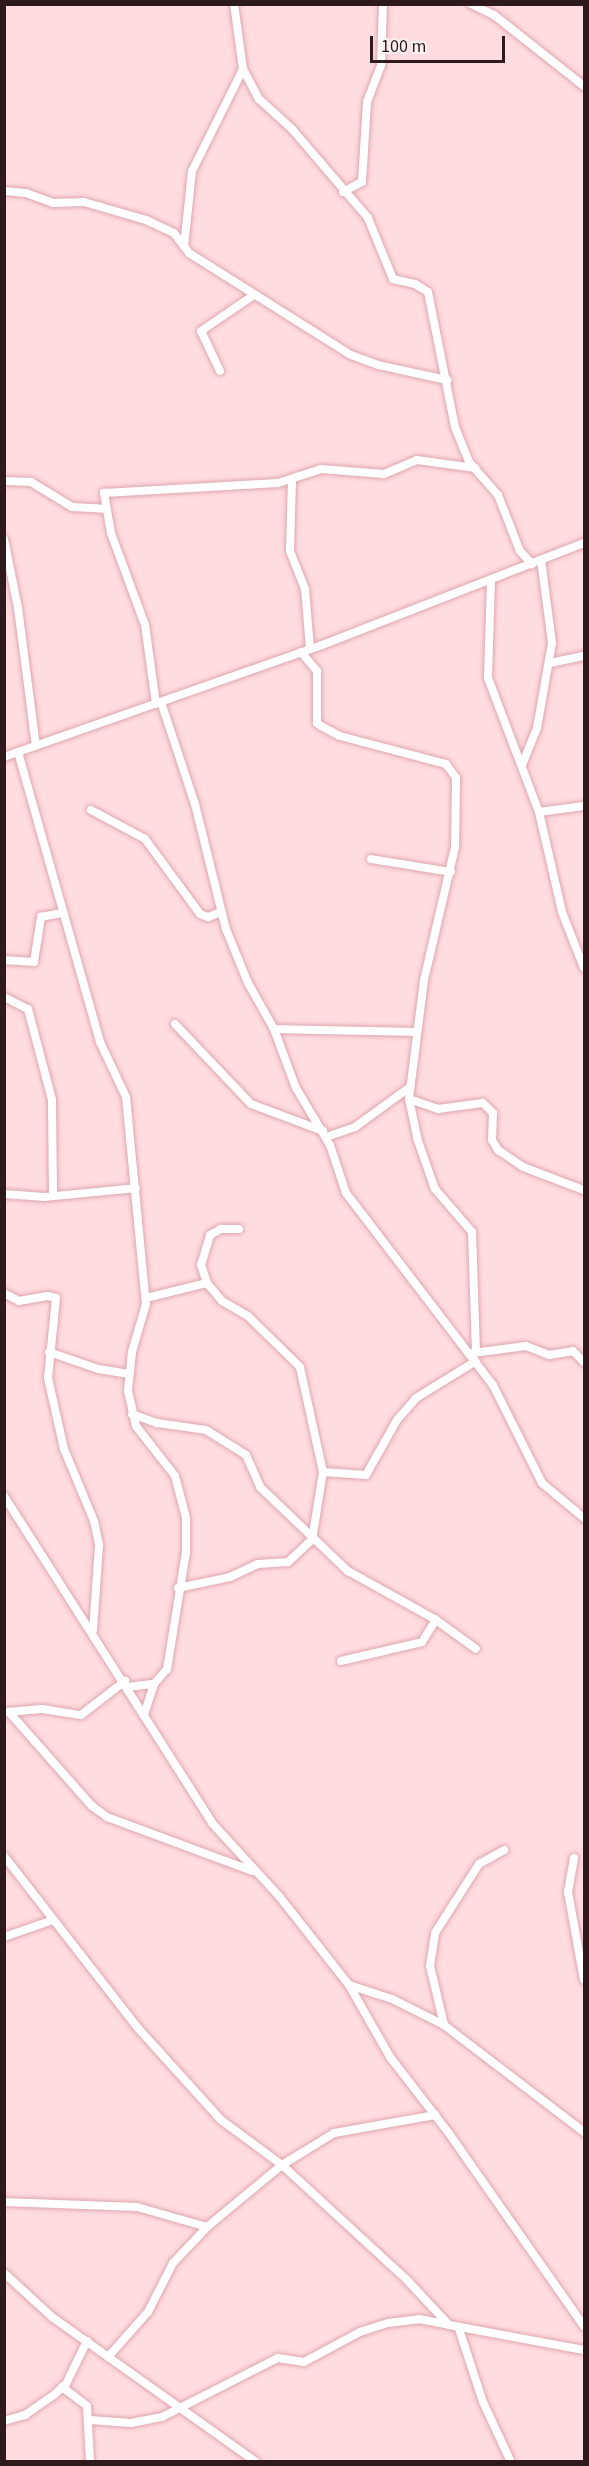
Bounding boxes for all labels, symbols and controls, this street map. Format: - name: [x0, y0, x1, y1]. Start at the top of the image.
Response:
- scale bar: [373, 24, 508, 62]
- text: 100 m: [381, 34, 426, 59]

